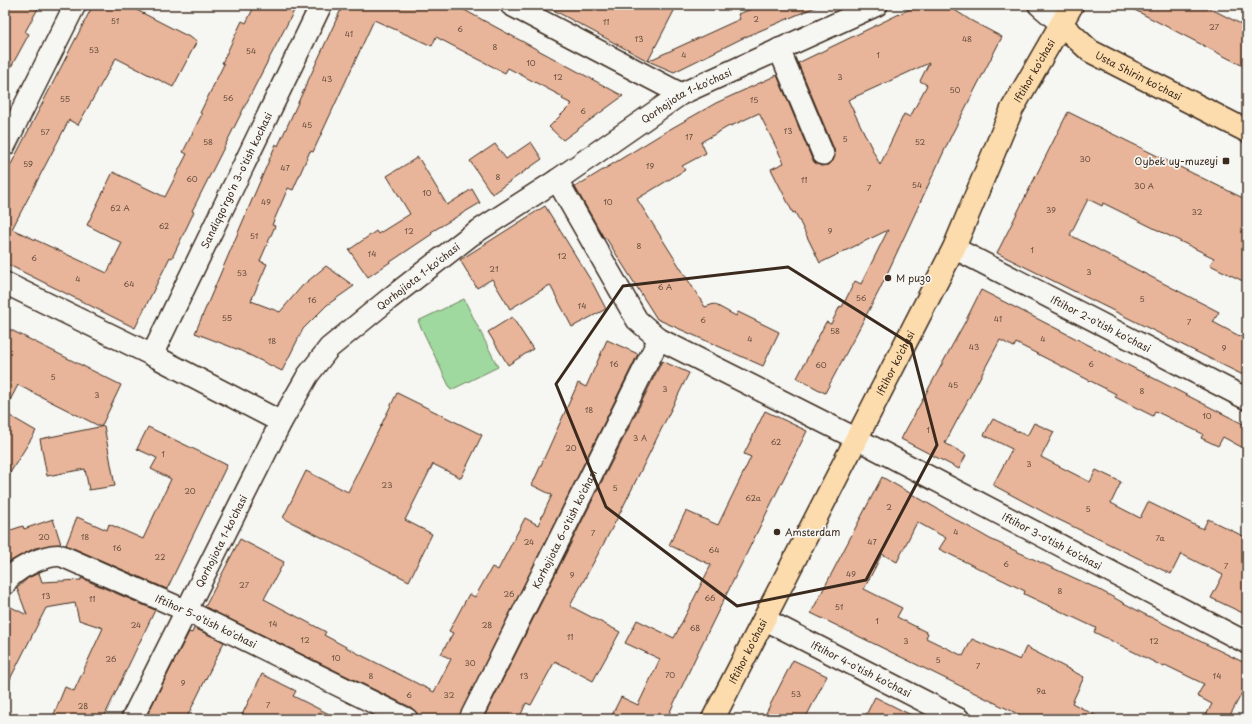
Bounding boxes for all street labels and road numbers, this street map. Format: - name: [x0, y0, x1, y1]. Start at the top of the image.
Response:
- street label: Iftihor ko'chasi: [1009, 36, 1058, 105]
- street label: Usta Shirin ko'chasi: [1093, 47, 1185, 104]
- street label: Qorhojiota 1-ko'chasi: [638, 64, 734, 127]
- street label: Sandiqqo'rgo'n 3-o'tish kochasi: [197, 109, 275, 251]
- street label: Qorhojiota 1-ko'chasi: [373, 239, 463, 313]
- street label: Iftihor 2-o'tish ko'chasi: [1048, 291, 1154, 355]
- street label: Iftihor ko'chasi: [872, 327, 918, 398]
- street label: Korhojiota 6-o'tish ko'chasi: [528, 467, 600, 591]
- street label: Qorhojiota 1-ko'chasi: [191, 492, 250, 590]
- street label: Iftihor 3-o'tish ko'chasi: [1000, 508, 1105, 573]
- street label: Iftihor 5-o'tish ko'chasi: [153, 590, 260, 651]
- street label: Iftihor ko'chasi: [724, 616, 770, 686]
- street label: Iftihor 4-o'tish ko'chasi: [809, 636, 914, 700]

